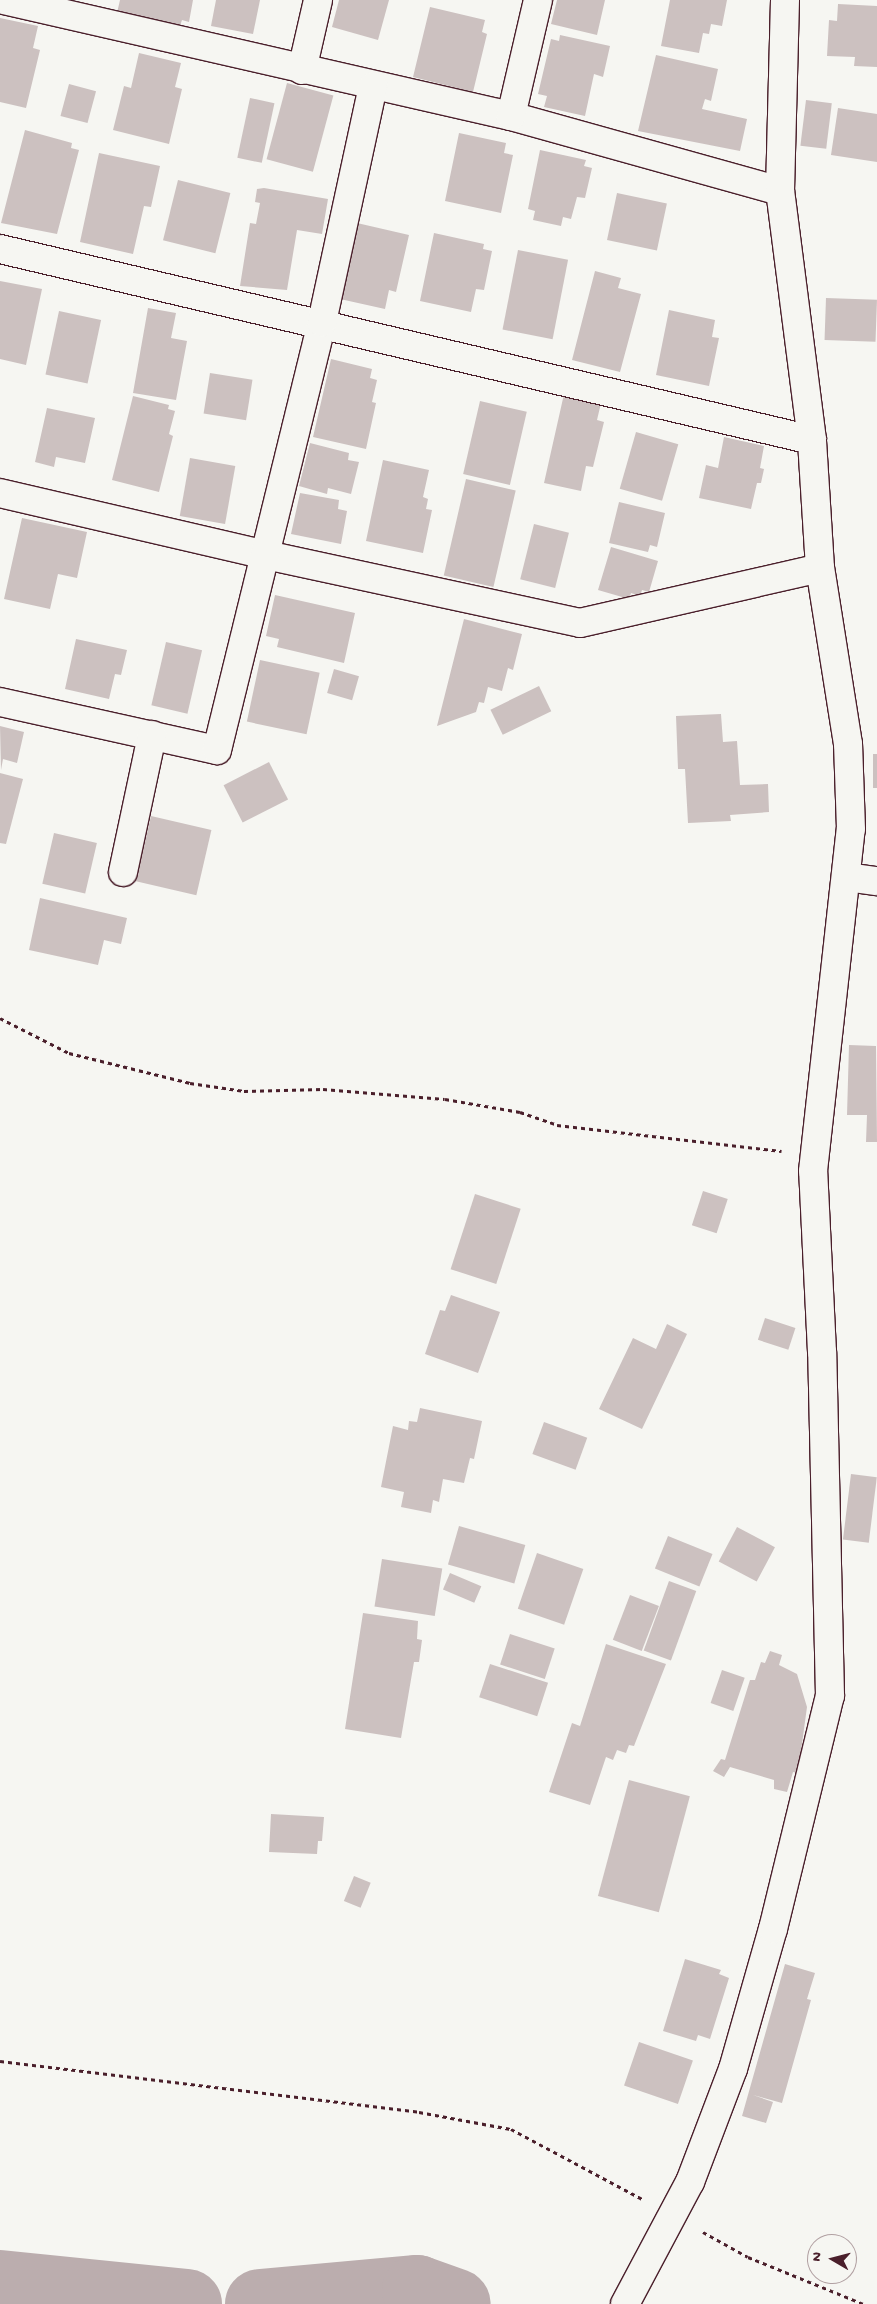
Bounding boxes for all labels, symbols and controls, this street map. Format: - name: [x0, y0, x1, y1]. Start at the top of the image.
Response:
- north arrow: [807, 2234, 857, 2284]
- text: N: [809, 2251, 827, 2263]

